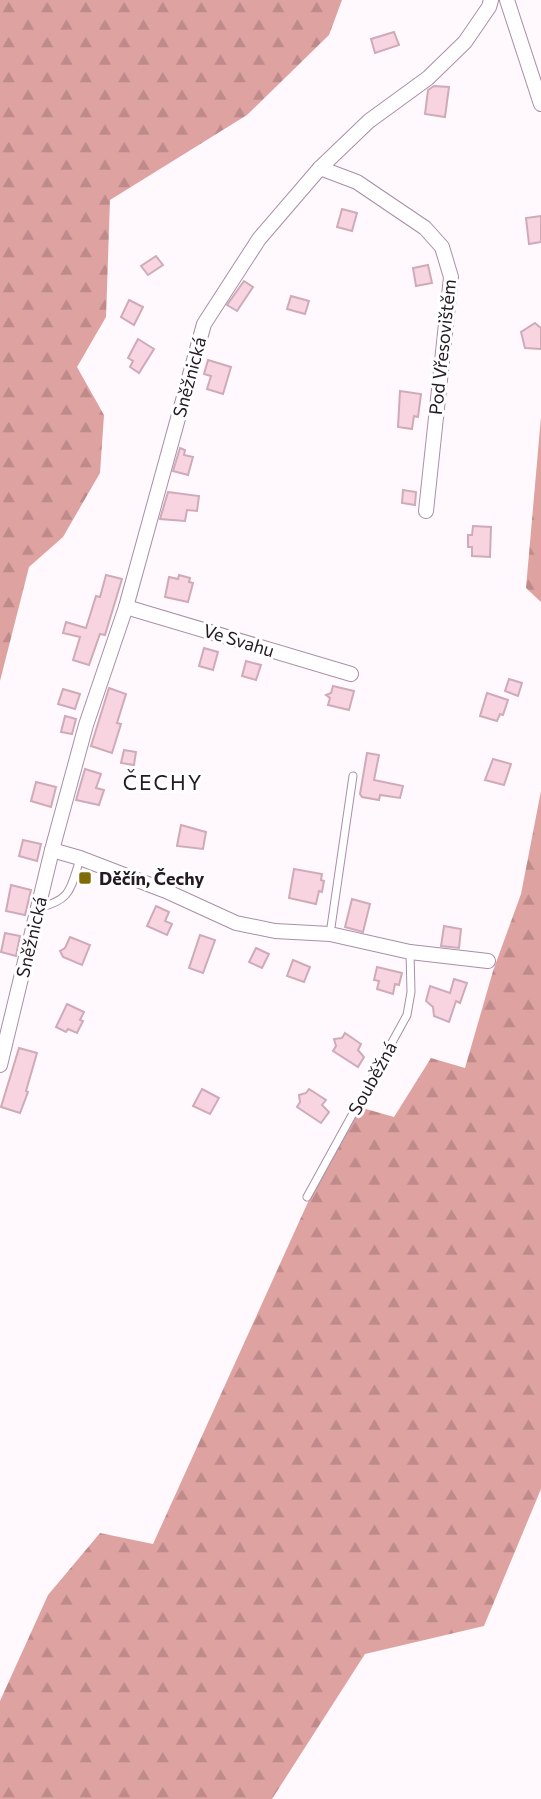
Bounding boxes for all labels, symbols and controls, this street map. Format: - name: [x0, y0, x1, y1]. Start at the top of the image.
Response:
- street label: Pod Vřesovištěm: [424, 278, 460, 416]
- street label: Sněžnická: [168, 334, 210, 420]
- street label: Ve Svahu: [201, 619, 277, 661]
- district label: ČECHY: [123, 769, 203, 794]
- place label: Děčín, Čechy: [99, 867, 204, 889]
- marker: Děčín, Čechy: [77, 870, 93, 886]
- street label: Sněžnická: [11, 894, 51, 980]
- street label: Souběžná: [343, 1038, 401, 1118]

